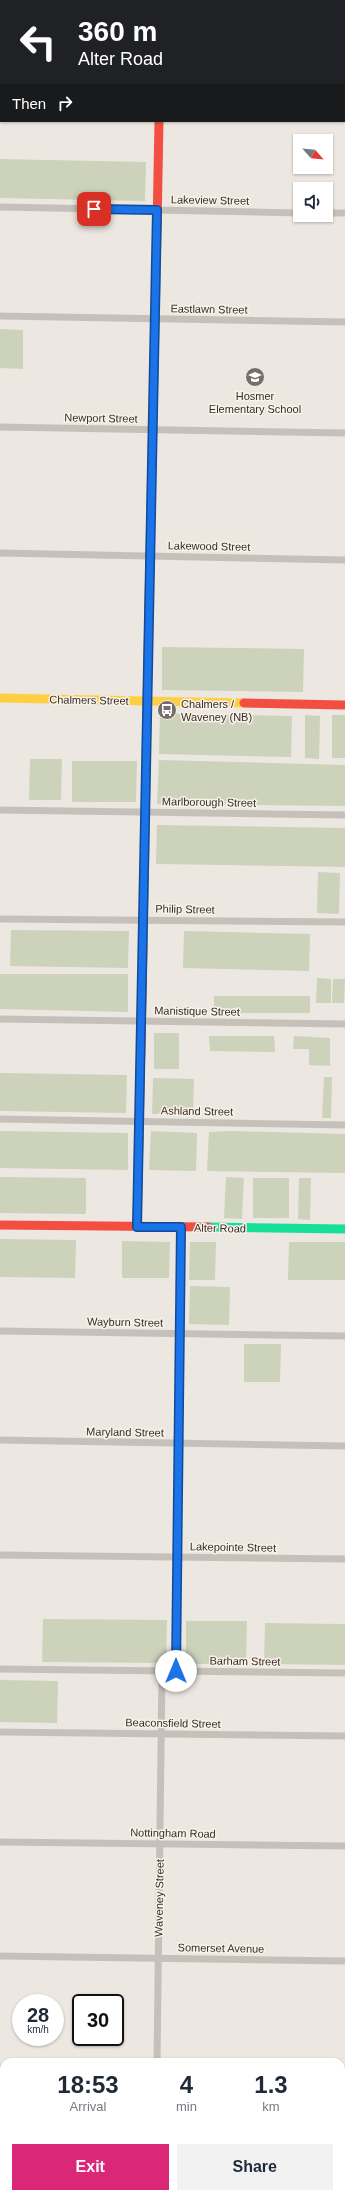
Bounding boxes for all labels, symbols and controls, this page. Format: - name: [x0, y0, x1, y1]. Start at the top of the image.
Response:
- icon: left: [12, 16, 64, 68]
- text: 360 m: [78, 16, 157, 47]
- text: Alter Road: [78, 49, 163, 69]
- icon: right: [54, 92, 76, 114]
- text: Then: [12, 95, 46, 112]
- north arrow: [293, 134, 333, 174]
- map controls: [293, 134, 333, 222]
- button: sound: [293, 182, 333, 222]
- pin: [77, 192, 111, 226]
- street label: Lakeview Street: [171, 193, 249, 207]
- icon: arrive: [83, 198, 105, 220]
- street label: Eastlawn Street: [170, 302, 248, 316]
- school or university icon: Hosmer Elementary School: [244, 366, 266, 388]
- place label: Hosmer Elementary School: [209, 390, 301, 415]
- street label: Newport Street: [64, 411, 138, 425]
- street label: Lakewood Street: [168, 539, 250, 553]
- street label: Chalmers Street: [49, 693, 129, 707]
- place label: Chalmers / Waveney (NB): [181, 698, 252, 723]
- bus stop icon: Chalmers / Waveney (NB): [156, 699, 178, 721]
- street label: Marlborough Street: [162, 795, 256, 809]
- street label: Philip Street: [155, 902, 215, 916]
- street label: Manistique Street: [154, 1004, 240, 1018]
- street label: Ashland Street: [161, 1104, 233, 1118]
- street label: Alter Road: [194, 1222, 246, 1234]
- street label: Wayburn Street: [87, 1315, 163, 1329]
- street label: Maryland Street: [86, 1425, 164, 1439]
- street label: Lakepointe Street: [190, 1540, 276, 1554]
- position arrow: [155, 1650, 197, 1692]
- street label: Barham Street: [209, 1654, 281, 1668]
- street label: Beaconsfield Street: [125, 1716, 221, 1730]
- street label: Nottingham Road: [130, 1826, 216, 1840]
- street label: Waveney Street: [152, 1859, 166, 1937]
- street label: Somerset Avenue: [178, 1941, 264, 1955]
- speed limit sign: 30: [72, 1994, 124, 2046]
- text: 28: [27, 2004, 49, 2026]
- text: km/h: [27, 2024, 49, 2035]
- text: 18:53: [57, 2071, 119, 2098]
- text: 4: [180, 2071, 193, 2098]
- text: 1.3: [254, 2071, 288, 2098]
- text: Arrival: [70, 2099, 106, 2114]
- text: min: [176, 2099, 197, 2114]
- text: km: [262, 2099, 280, 2114]
- button: Exit: [12, 2144, 169, 2190]
- button: Share: [177, 2144, 333, 2190]

